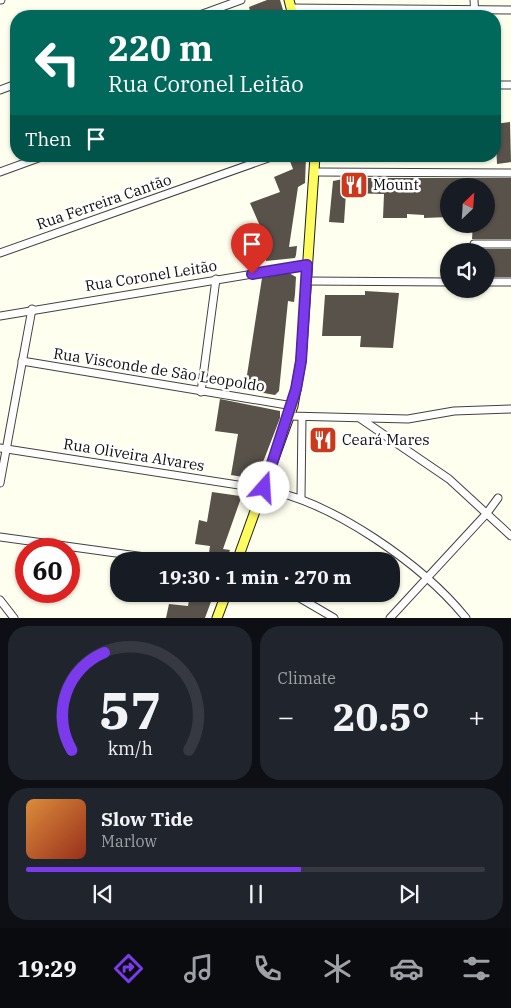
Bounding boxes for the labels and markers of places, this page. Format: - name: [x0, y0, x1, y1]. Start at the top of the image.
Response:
- restaurant icon: Mount: [339, 170, 369, 200]
- place label: Mount: [373, 175, 419, 194]
- pin: [231, 223, 273, 274]
- restaurant icon: Ceará Mares: [308, 425, 338, 455]
- place label: Ceará Mares: [342, 430, 430, 449]

